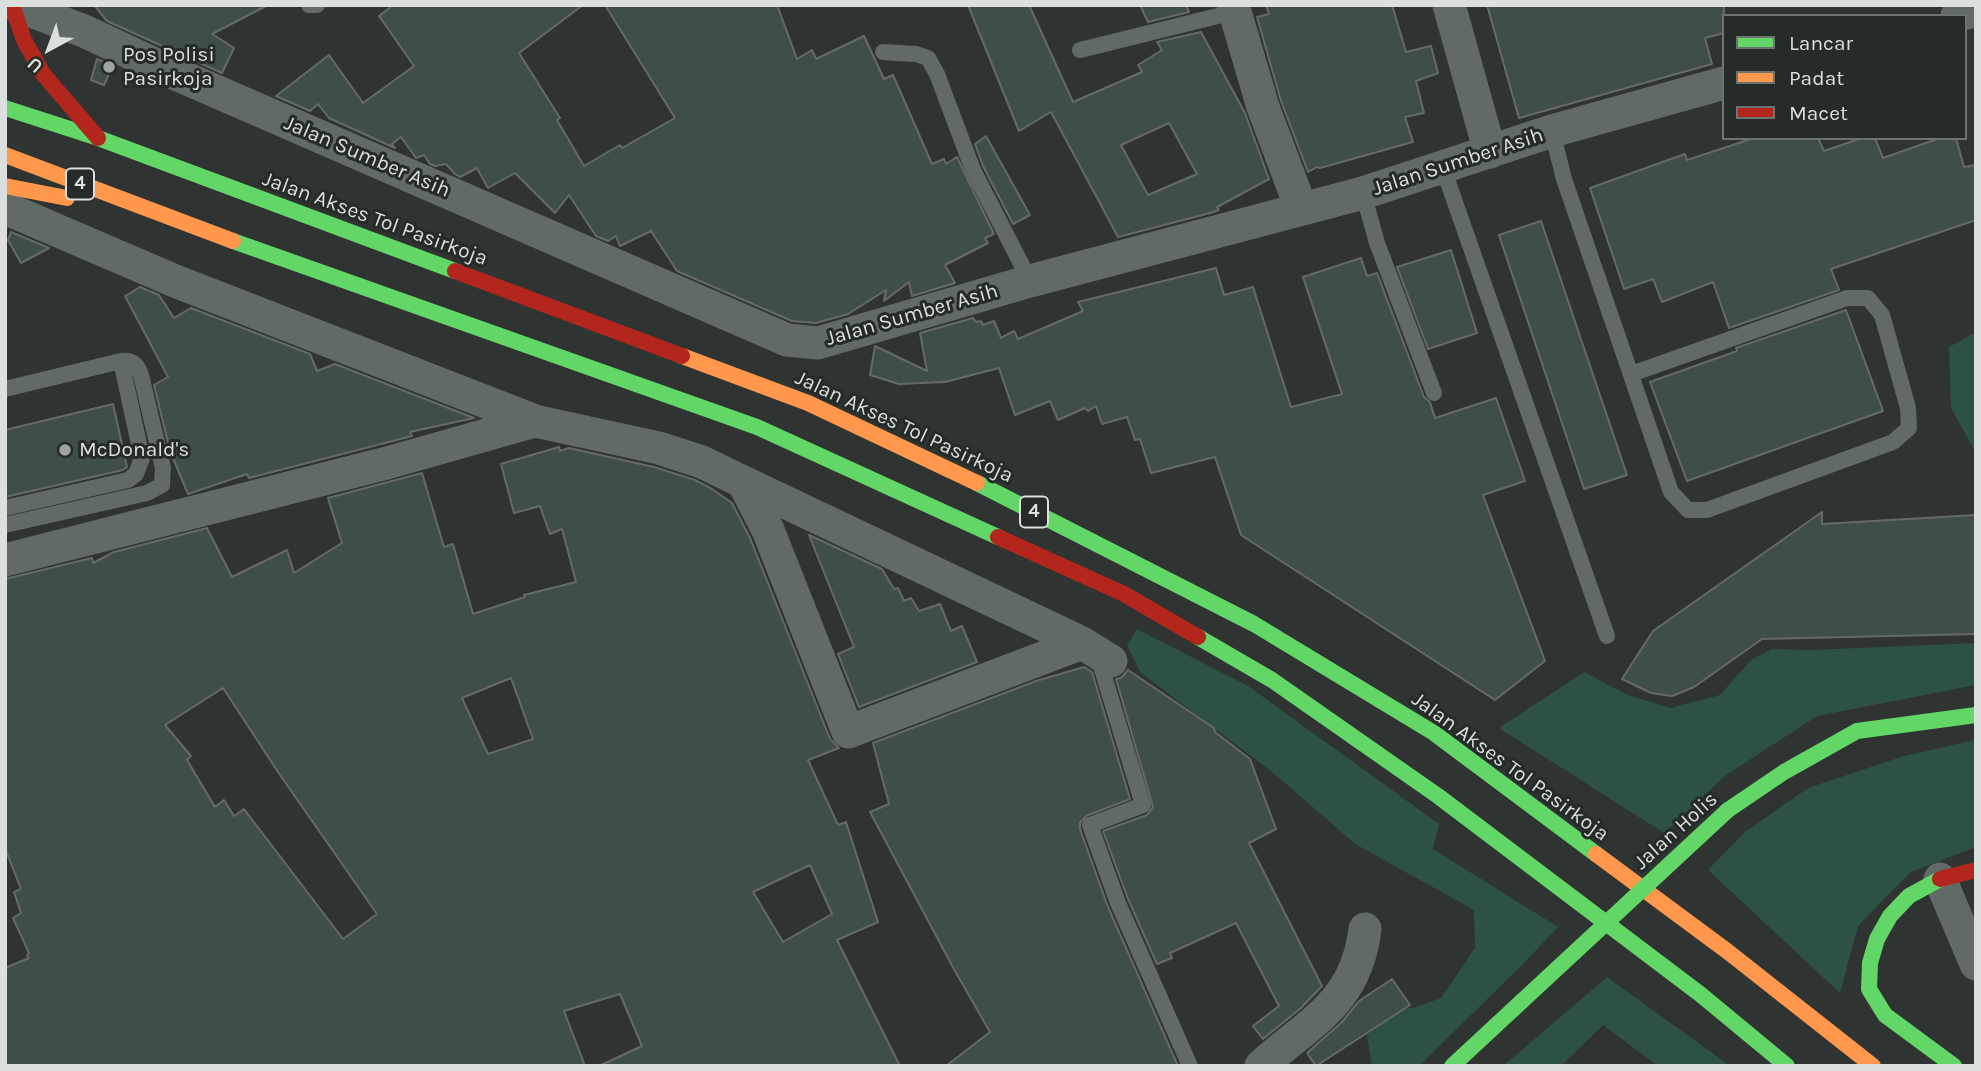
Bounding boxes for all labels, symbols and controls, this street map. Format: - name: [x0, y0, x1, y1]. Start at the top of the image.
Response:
- north arrow: [14, 14, 84, 84]
- legend: [1722, 14, 1967, 140]
- text: Lancar: [1789, 31, 1853, 55]
- place label: Pos Polisi Pasirkoja: [123, 42, 215, 92]
- text: U: [23, 52, 47, 77]
- marker: Pos Polisi Pasirkoja: [101, 59, 117, 75]
- text: Padat: [1789, 66, 1844, 90]
- text: Macet: [1789, 101, 1848, 125]
- street label: Jalan Sumber Asih: [280, 111, 454, 203]
- street label: Jalan Sumber Asih: [1369, 123, 1547, 201]
- street label: Jalan Akses Tol Pasirkoja: [259, 167, 491, 271]
- road number: 4: [66, 168, 94, 200]
- street label: Jalan Sumber Asih: [823, 278, 1001, 352]
- street label: Jalan Akses Tol Pasirkoja: [791, 365, 1017, 489]
- place label: McDonald's: [79, 437, 189, 463]
- marker: McDonald's: [57, 442, 73, 458]
- road number: 4: [1020, 496, 1048, 527]
- street label: Jalan Akses Tol Pasirkoja: [1406, 687, 1614, 847]
- street label: Jalan Holis: [1629, 787, 1723, 875]

